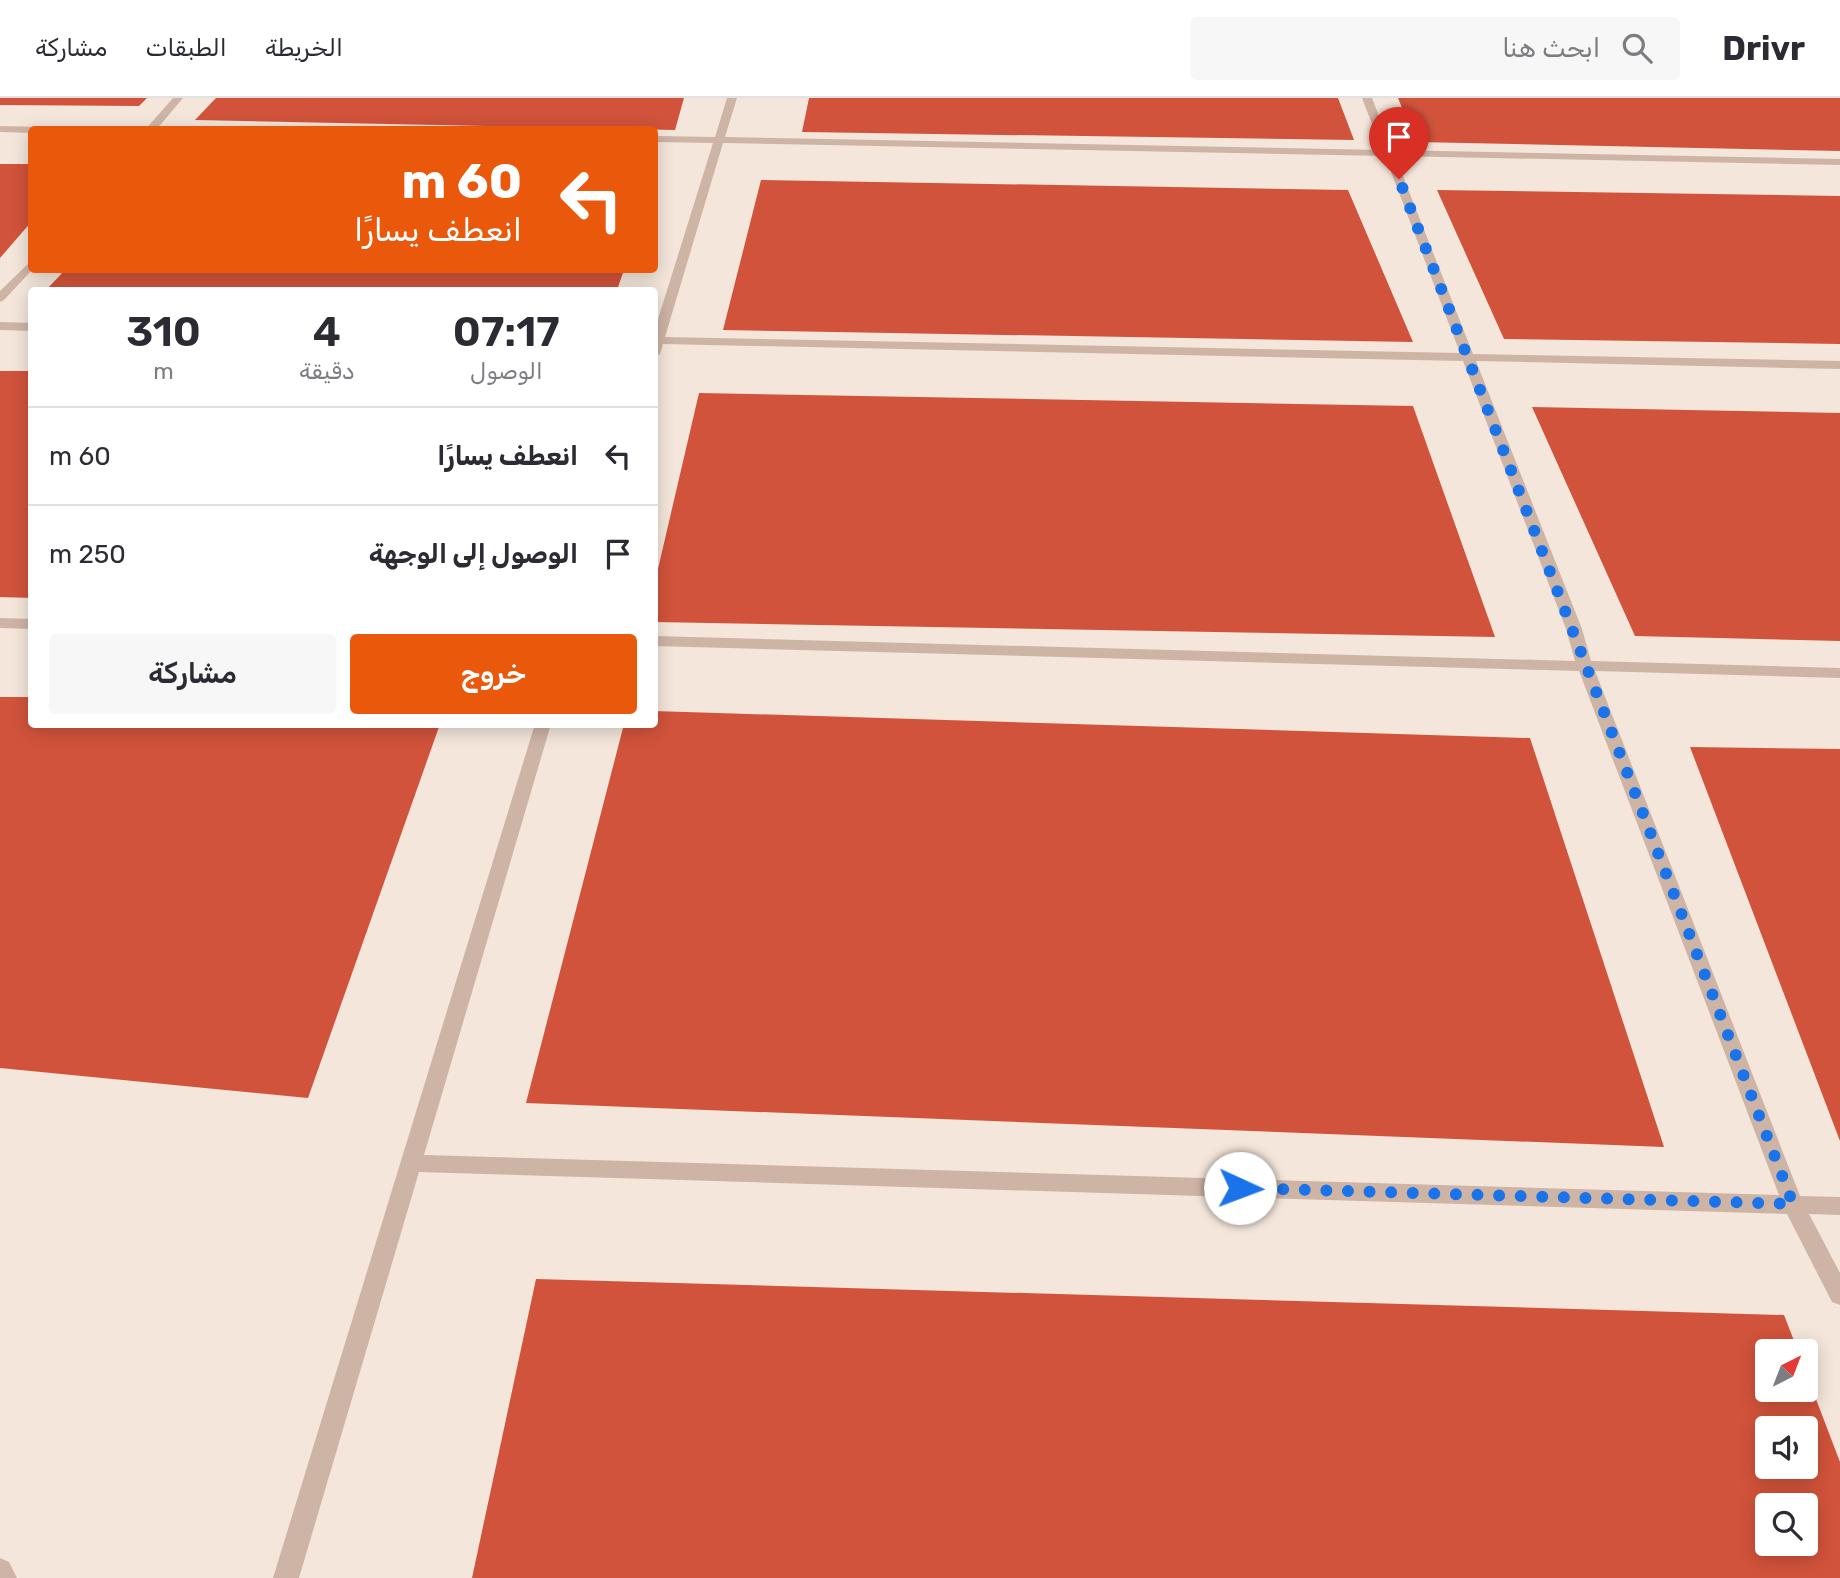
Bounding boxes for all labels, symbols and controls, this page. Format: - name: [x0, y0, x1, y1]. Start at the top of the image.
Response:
- search box: [1190, 17, 1680, 80]
- icon: search: [1618, 29, 1656, 67]
- text: Drivr: [1722, 29, 1805, 68]
- text: ابحث هنا: [1502, 33, 1600, 64]
- text: مشاركة: [35, 34, 107, 62]
- text: الطبقات: [145, 34, 227, 62]
- text: الخريطة: [265, 34, 343, 62]
- pin: [1369, 107, 1429, 179]
- icon: arrive: [1380, 118, 1418, 156]
- text: 60 m: [401, 152, 522, 210]
- icon: left: [546, 154, 637, 245]
- text: انعطف يسارًا: [354, 211, 522, 249]
- text: 310: [126, 307, 201, 357]
- text: 4: [313, 307, 341, 357]
- text: 07:17: [453, 307, 560, 357]
- text: m: [153, 357, 174, 385]
- text: دقيقة: [299, 357, 355, 385]
- text: الوصول: [470, 357, 543, 385]
- icon: left: [599, 437, 637, 475]
- text: 60 m: [49, 441, 111, 472]
- text: انعطف يسارًا: [437, 441, 578, 472]
- icon: arrive: [599, 535, 637, 573]
- text: 250 m: [49, 539, 126, 570]
- text: الوصول إلى الوجهة: [369, 539, 578, 570]
- button: مشاركة: [49, 634, 336, 714]
- button: خروج: [350, 634, 637, 714]
- position arrow: [1203, 1151, 1277, 1225]
- north arrow: [1755, 1339, 1818, 1402]
- map controls: [1755, 1339, 1818, 1556]
- button: sound: [1755, 1416, 1818, 1479]
- button: search: [1755, 1493, 1818, 1556]

